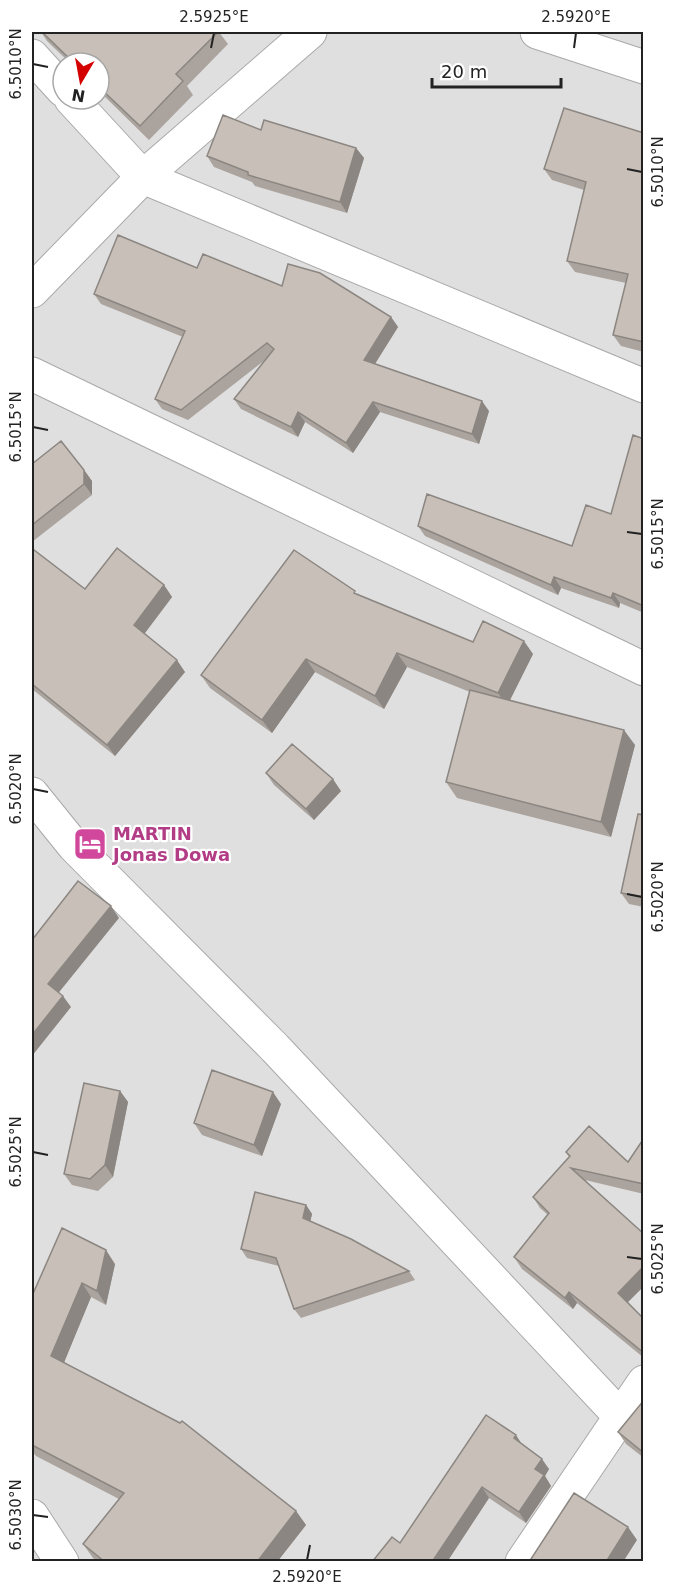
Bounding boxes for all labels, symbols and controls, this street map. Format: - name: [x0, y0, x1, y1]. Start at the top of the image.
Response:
- text: 2.5925°E: [179, 8, 249, 26]
- text: 2.5920°E: [541, 8, 611, 26]
- text: 6.5010°N: [7, 28, 25, 100]
- north arrow: [51, 51, 111, 111]
- scale bar: [432, 51, 561, 89]
- text: 20 m: [441, 61, 487, 82]
- text: N: [70, 85, 87, 106]
- text: 6.5010°N: [649, 136, 667, 208]
- text: 6.5015°N: [7, 391, 25, 463]
- text: 6.5015°N: [649, 498, 667, 570]
- text: 6.5020°N: [7, 753, 25, 825]
- place label: MARTIN Jonas Dowa: [111, 823, 230, 865]
- hotel icon: MARTIN Jonas Dowa: [72, 826, 108, 862]
- text: 6.5020°N: [649, 861, 667, 933]
- text: 6.5025°N: [7, 1116, 25, 1188]
- text: 6.5025°N: [649, 1223, 667, 1295]
- text: 6.5030°N: [7, 1479, 25, 1551]
- text: 2.5920°E: [272, 1568, 342, 1586]

